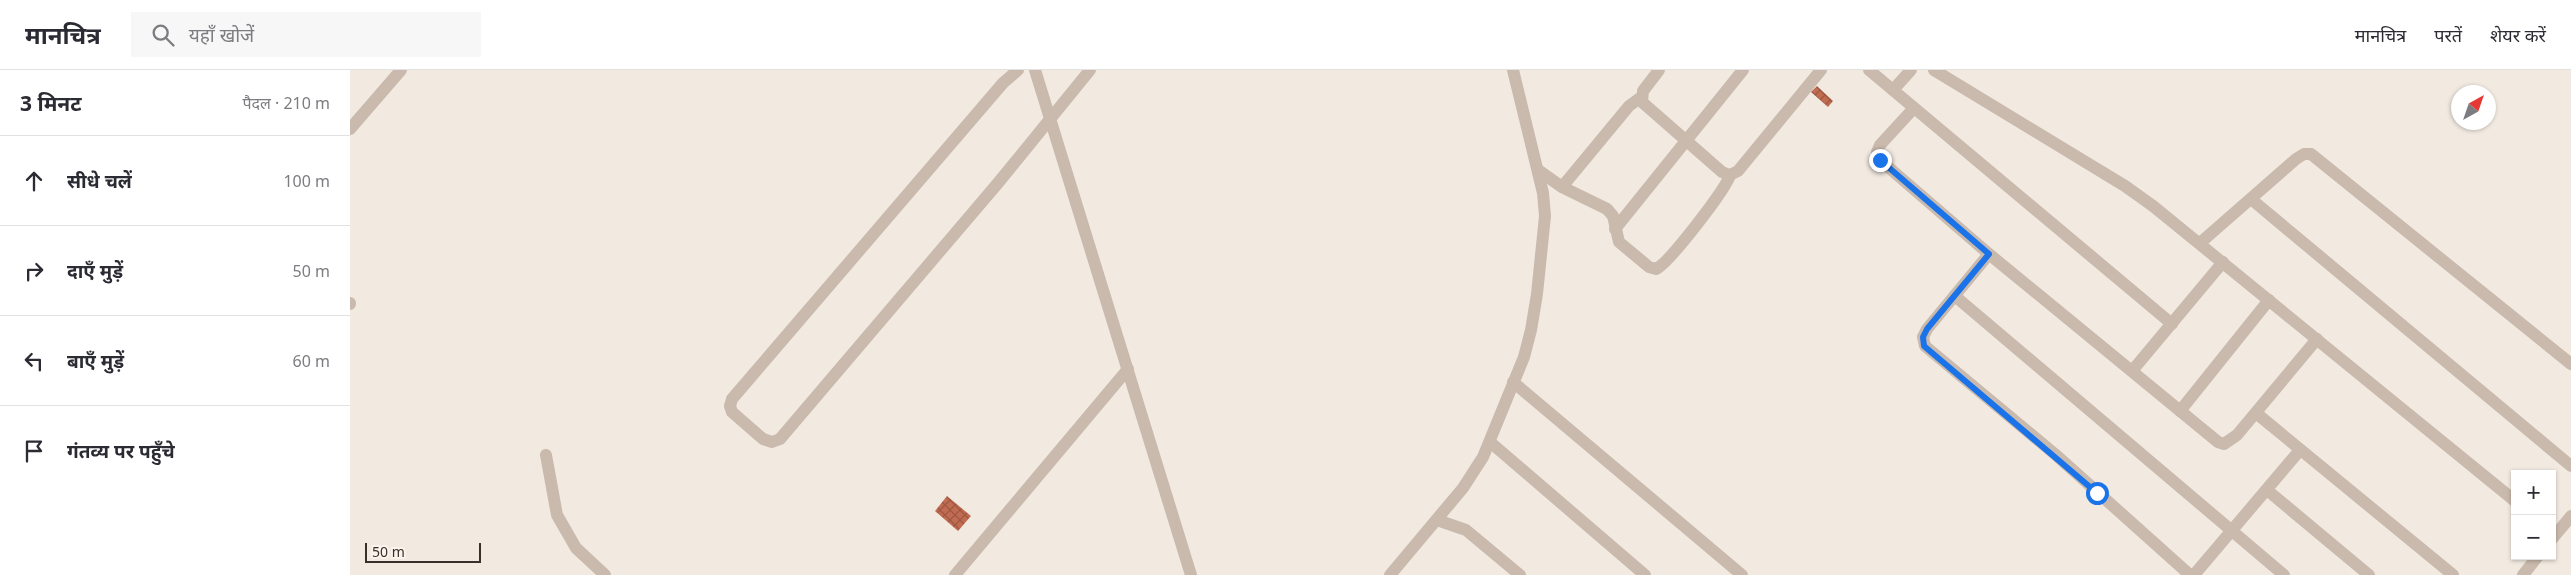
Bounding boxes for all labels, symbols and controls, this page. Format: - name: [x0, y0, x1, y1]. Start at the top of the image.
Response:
- search box: [131, 12, 481, 57]
- text: मानचित्र: [25, 18, 101, 51]
- icon: search: [149, 21, 177, 49]
- text: यहाँ खोजें: [189, 22, 254, 48]
- text: मानचित्र: [2355, 23, 2406, 47]
- text: परतें: [2434, 23, 2462, 47]
- text: शेयर करें: [2490, 23, 2546, 47]
- north arrow: [2451, 85, 2496, 130]
- text: 3 मिनट: [20, 89, 82, 117]
- text: पैदल · 210 m: [242, 92, 330, 114]
- route end: [1869, 149, 1892, 172]
- icon: ahead: [20, 167, 48, 195]
- text: सीधे चलें: [67, 168, 132, 194]
- text: 100 m: [283, 170, 330, 192]
- icon: right: [20, 257, 48, 285]
- text: दाएँ मुड़ें: [67, 258, 123, 284]
- text: 50 m: [293, 260, 330, 282]
- icon: left: [20, 347, 48, 375]
- text: बाएँ मुड़ें: [67, 348, 124, 374]
- text: 60 m: [293, 350, 330, 372]
- icon: arrive: [20, 437, 48, 465]
- text: गंतव्य पर पहुँचे: [67, 438, 175, 464]
- map controls: [2511, 470, 2556, 560]
- button: +: [2511, 470, 2556, 515]
- route start: [2086, 482, 2109, 505]
- button: −: [2511, 515, 2556, 560]
- scale bar: [365, 540, 481, 563]
- text: 50 m: [372, 542, 405, 561]

